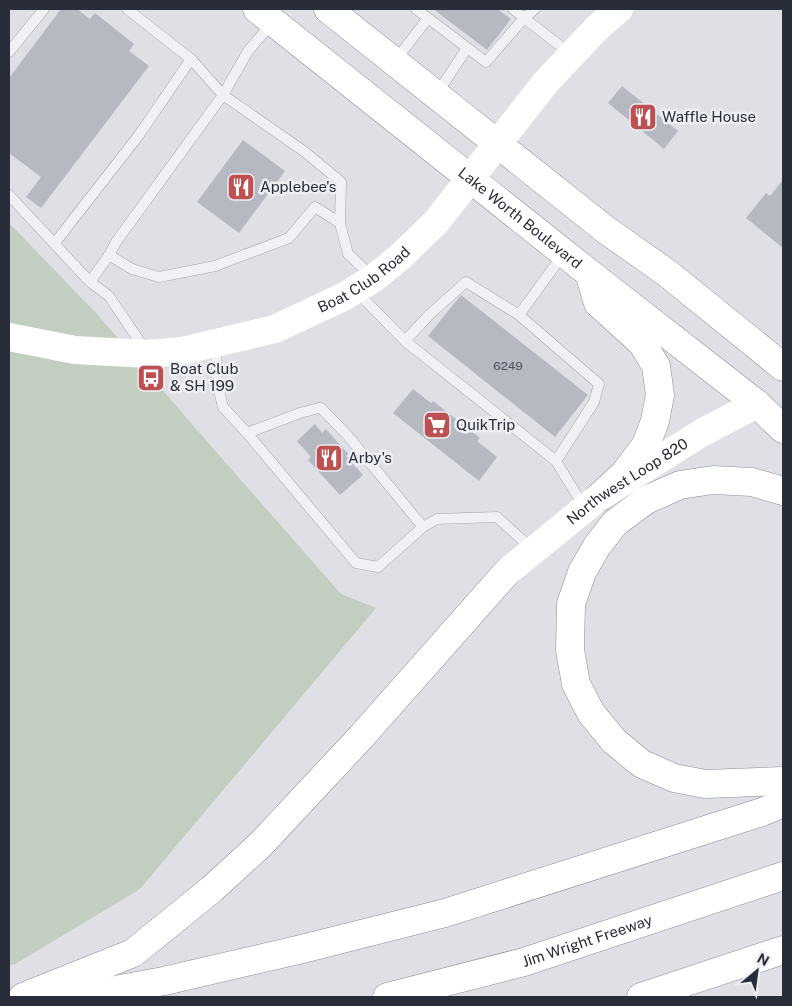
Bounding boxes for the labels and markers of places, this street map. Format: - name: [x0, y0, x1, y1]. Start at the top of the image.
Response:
- restaurant icon: Waffle House: [628, 102, 658, 132]
- place label: Waffle House: [662, 108, 756, 125]
- restaurant icon: Applebee's: [226, 172, 256, 202]
- place label: Applebee's: [260, 178, 336, 195]
- place label: Boat Club & SH 199: [170, 360, 238, 394]
- bus stop icon: Boat Club & SH 199: [136, 363, 166, 393]
- supermarket icon: QuikTrip: [422, 410, 452, 440]
- place label: QuikTrip: [456, 416, 515, 433]
- restaurant icon: Arby's: [314, 443, 344, 473]
- place label: Arby's: [348, 449, 392, 466]

